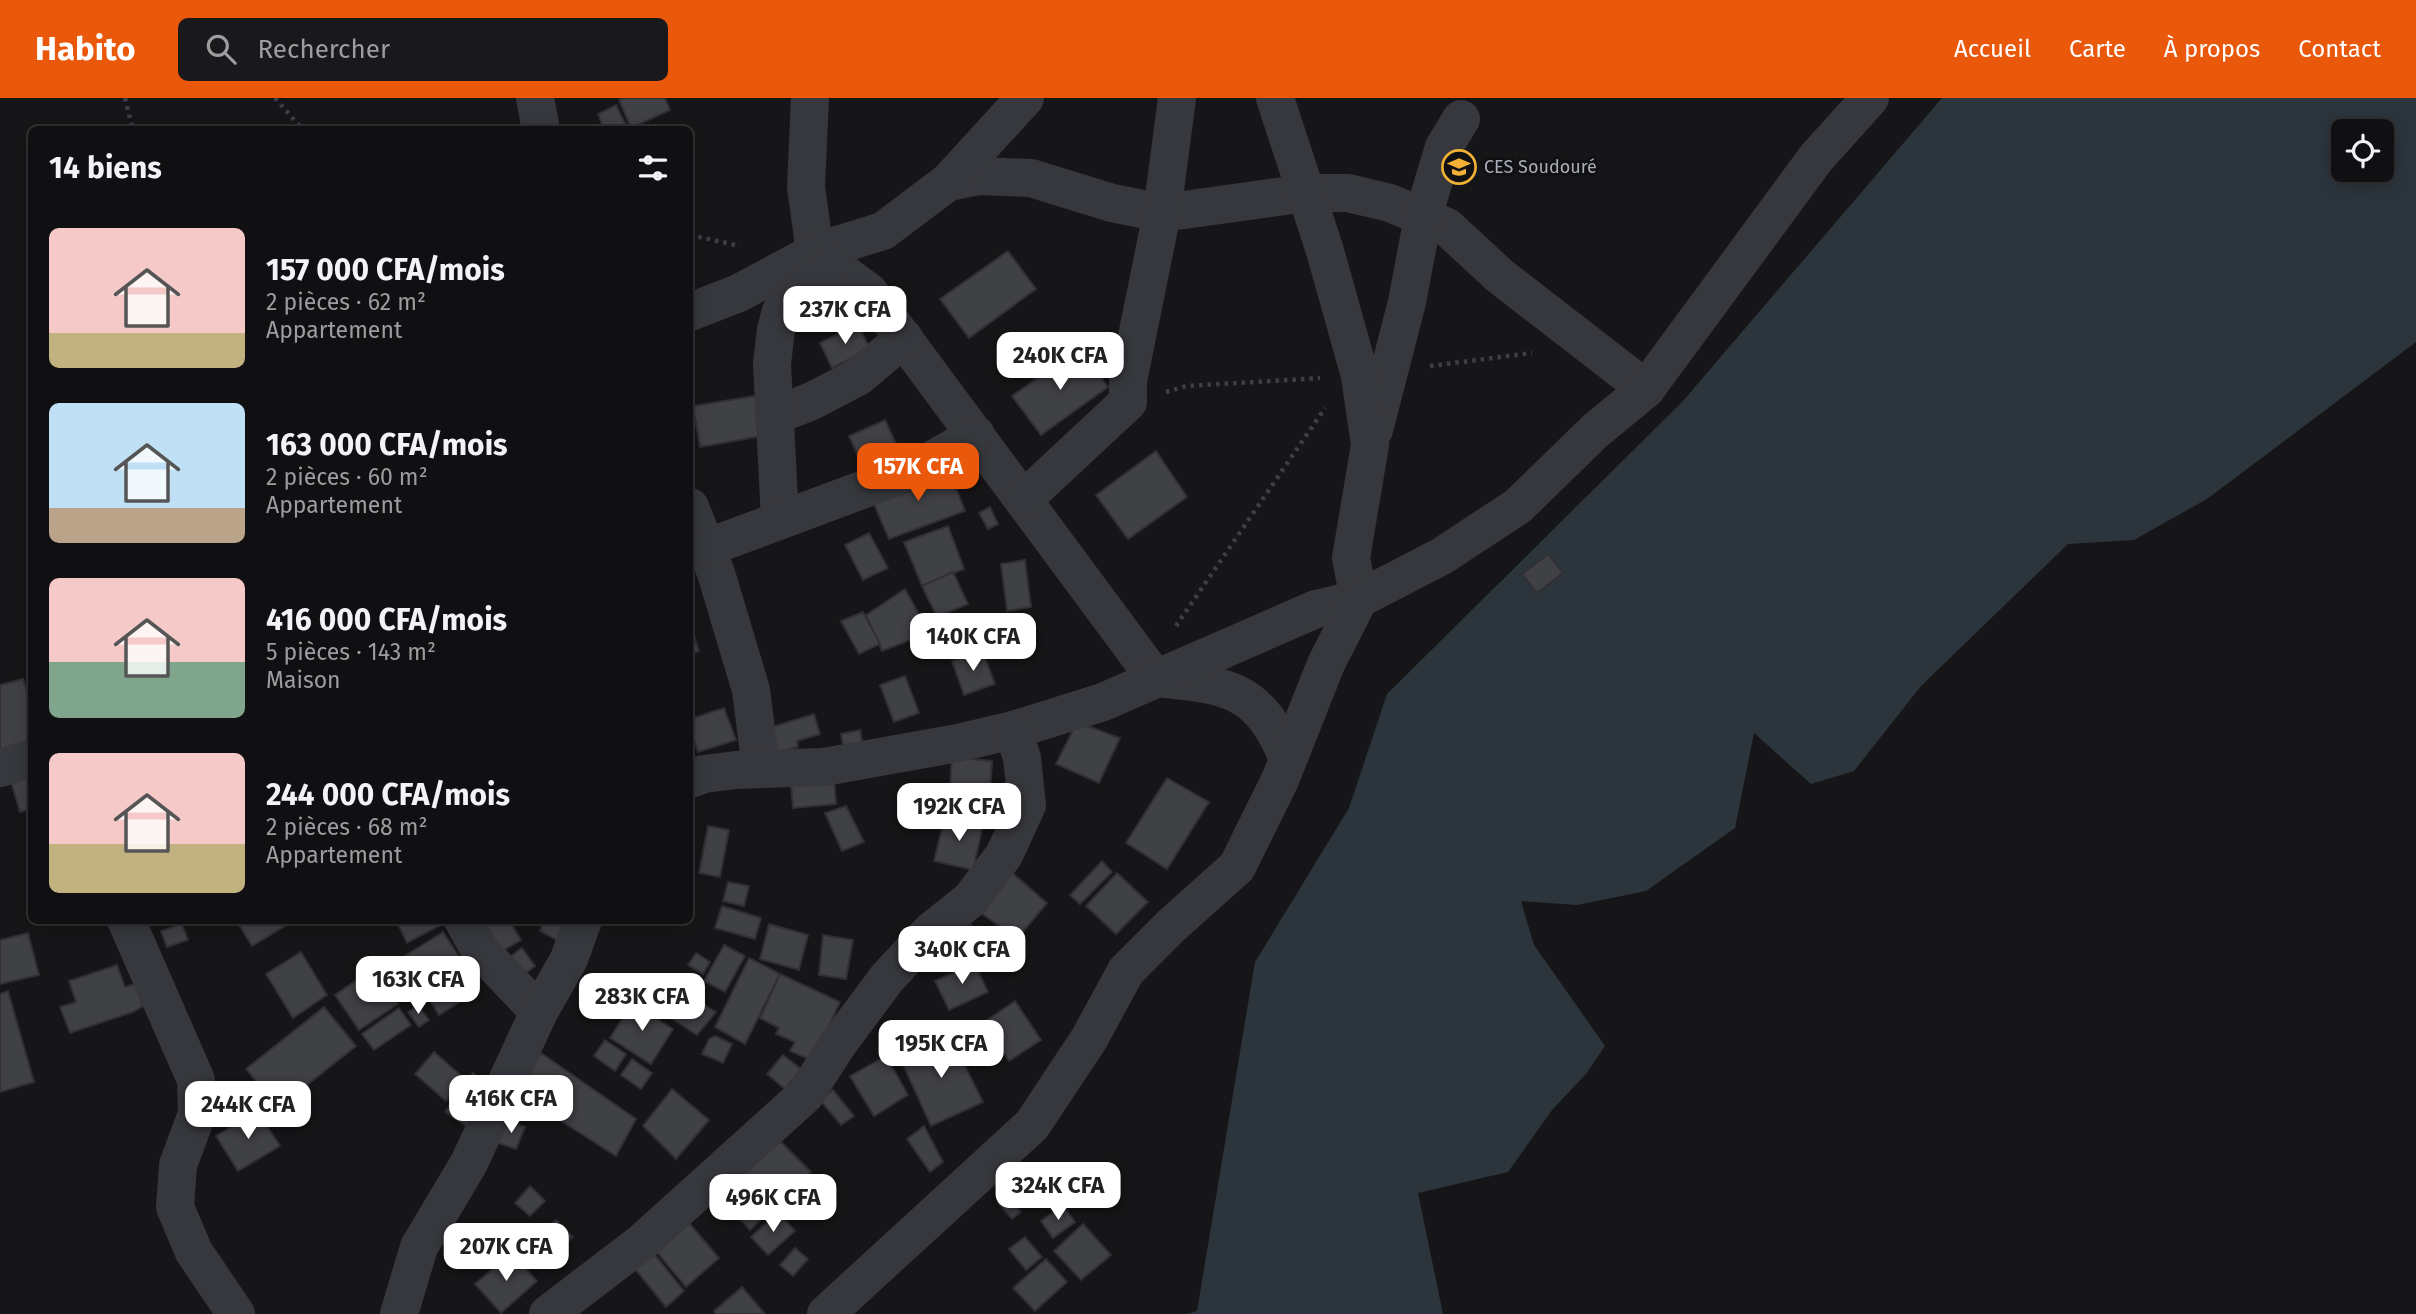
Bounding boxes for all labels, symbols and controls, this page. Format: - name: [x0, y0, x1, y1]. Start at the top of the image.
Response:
- search box: [178, 18, 668, 81]
- text: Habito: [35, 29, 136, 69]
- icon: search: [202, 30, 240, 68]
- text: Rechercher: [258, 34, 390, 65]
- text: Accueil: [1954, 35, 2031, 63]
- text: Carte: [2069, 35, 2126, 63]
- text: À propos: [2164, 35, 2260, 63]
- text: Contact: [2298, 35, 2381, 63]
- map controls: [2331, 119, 2394, 182]
- button: locate: [2331, 119, 2394, 182]
- school or university icon: CES Soudouré: [1440, 148, 1478, 186]
- icon: filters: [634, 149, 672, 187]
- text: 14 biens: [49, 150, 162, 186]
- place label: CES Soudouré: [1484, 156, 1597, 178]
- text: 157 000 CFA/mois: [266, 252, 505, 288]
- icon: home: [105, 256, 189, 340]
- pin: 237K CFA: [773, 286, 917, 346]
- text: 2 pièces · 62 m²: [266, 288, 426, 316]
- text: 237K CFA: [799, 295, 891, 323]
- text: Appartement: [266, 316, 402, 344]
- pin: 240K CFA: [988, 332, 1132, 392]
- text: 240K CFA: [1013, 341, 1107, 369]
- text: 163 000 CFA/mois: [266, 427, 508, 463]
- icon: home: [105, 431, 189, 515]
- pin: 157K CFA: [846, 444, 990, 503]
- text: 157K CFA: [873, 452, 963, 480]
- text: 2 pièces · 60 m²: [266, 463, 428, 491]
- text: Appartement: [266, 491, 402, 519]
- text: 416 000 CFA/mois: [266, 602, 507, 638]
- icon: home: [105, 606, 189, 690]
- pin: 140K CFA: [901, 614, 1045, 673]
- text: 140K CFA: [926, 622, 1020, 650]
- text: 5 pièces · 143 m²: [266, 638, 436, 666]
- text: Maison: [266, 666, 341, 694]
- text: 244 000 CFA/mois: [266, 777, 510, 813]
- icon: home: [105, 781, 189, 865]
- pin: 192K CFA: [887, 784, 1031, 843]
- text: 192K CFA: [913, 792, 1005, 820]
- text: 2 pièces · 68 m²: [266, 813, 428, 841]
- text: Appartement: [266, 841, 402, 869]
- pin: 340K CFA: [890, 926, 1034, 986]
- text: 340K CFA: [914, 935, 1010, 963]
- pin: 163K CFA: [346, 956, 490, 1016]
- text: 163K CFA: [372, 965, 464, 993]
- pin: 283K CFA: [570, 974, 714, 1033]
- text: 283K CFA: [595, 982, 689, 1010]
- pin: 195K CFA: [869, 1020, 1013, 1080]
- text: 195K CFA: [895, 1029, 987, 1057]
- pin: 416K CFA: [439, 1076, 583, 1135]
- pin: 244K CFA: [176, 1082, 320, 1141]
- text: 416K CFA: [465, 1084, 557, 1112]
- text: 244K CFA: [201, 1090, 295, 1118]
- pin: 324K CFA: [986, 1162, 1130, 1222]
- text: 324K CFA: [1012, 1171, 1104, 1199]
- pin: 496K CFA: [701, 1174, 845, 1234]
- text: 496K CFA: [725, 1183, 821, 1211]
- pin: 207K CFA: [434, 1224, 578, 1283]
- text: 207K CFA: [460, 1232, 552, 1260]

